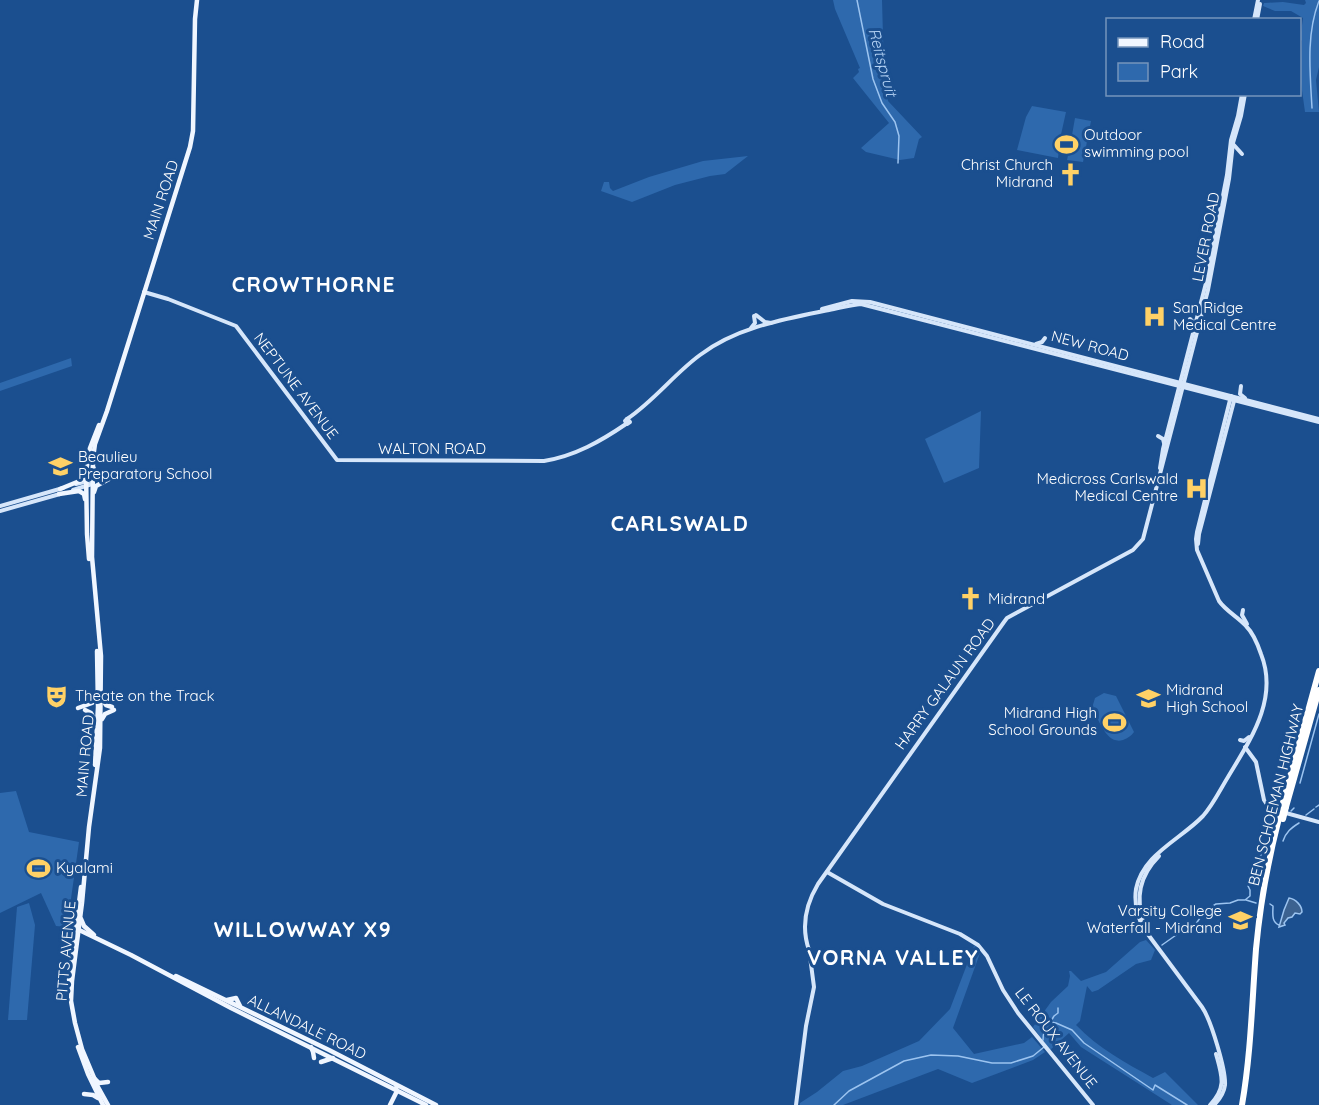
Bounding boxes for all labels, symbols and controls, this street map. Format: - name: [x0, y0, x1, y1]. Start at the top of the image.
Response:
- legend: [1106, 18, 1301, 96]
- water label: Reitspruit: [864, 26, 902, 100]
- text: Road: [1160, 30, 1205, 53]
- text: Park: [1160, 60, 1198, 83]
- place label: Outdoor swimming pool: [1084, 125, 1189, 161]
- sports icon: Outdoor swimming pool: [1053, 131, 1079, 157]
- place label: Christ Church Midrand: [961, 155, 1053, 191]
- street label: MAIN ROAD: [139, 157, 182, 242]
- church icon: Christ Church Midrand: [1058, 161, 1084, 187]
- street label: LEVER ROAD: [1188, 190, 1224, 283]
- district label: CROWTHORNE: [232, 271, 396, 297]
- place label: San Ridge Medical Centre: [1173, 298, 1277, 334]
- hospital icon: San Ridge Medical Centre: [1142, 304, 1168, 330]
- street label: NEW ROAD: [1049, 326, 1131, 365]
- street label: NEPTUNE AVENUE: [250, 329, 343, 443]
- street label: WALTON ROAD: [378, 439, 486, 458]
- place label: Beaulieu Preparatory School: [78, 447, 212, 483]
- school or university icon: Beaulieu Preparatory School: [47, 453, 73, 479]
- place label: Medicross Carlswald Medical Centre: [1036, 469, 1178, 505]
- hospital icon: Medicross Carlswald Medical Centre: [1183, 475, 1209, 501]
- district label: CARLSWALD: [611, 510, 749, 536]
- church icon: Midrand: [957, 586, 983, 612]
- place label: Midrand: [988, 589, 1045, 608]
- street label: HARRY GALAUN ROAD: [890, 614, 999, 753]
- place label: Midrand High School: [1166, 680, 1248, 716]
- theatre icon: Theate on the Track: [44, 683, 70, 709]
- place label: Theate on the Track: [75, 686, 214, 705]
- school or university icon: Midrand High School: [1135, 686, 1161, 712]
- street label: BEN SCHOEMAN HIGHWAY: [1244, 701, 1307, 888]
- place label: Midrand High School Grounds: [988, 703, 1097, 739]
- sports icon: Midrand High School Grounds: [1102, 709, 1128, 735]
- street label: MAIN ROAD: [71, 714, 98, 798]
- sports icon: Kyalami: [25, 855, 51, 881]
- place label: Kyalami: [56, 858, 113, 877]
- street label: PITTS AVENUE: [52, 900, 79, 1002]
- place label: Varsity College Waterfall - Midrand: [1087, 901, 1222, 937]
- school or university icon: Varsity College Waterfall - Midrand: [1227, 907, 1253, 933]
- district label: WILLOWWAY X9: [214, 916, 392, 942]
- district label: VORNA VALLEY: [807, 944, 979, 970]
- street label: LE ROUX AVENUE: [1011, 984, 1102, 1092]
- street label: ALLANDALE ROAD: [245, 990, 370, 1063]

